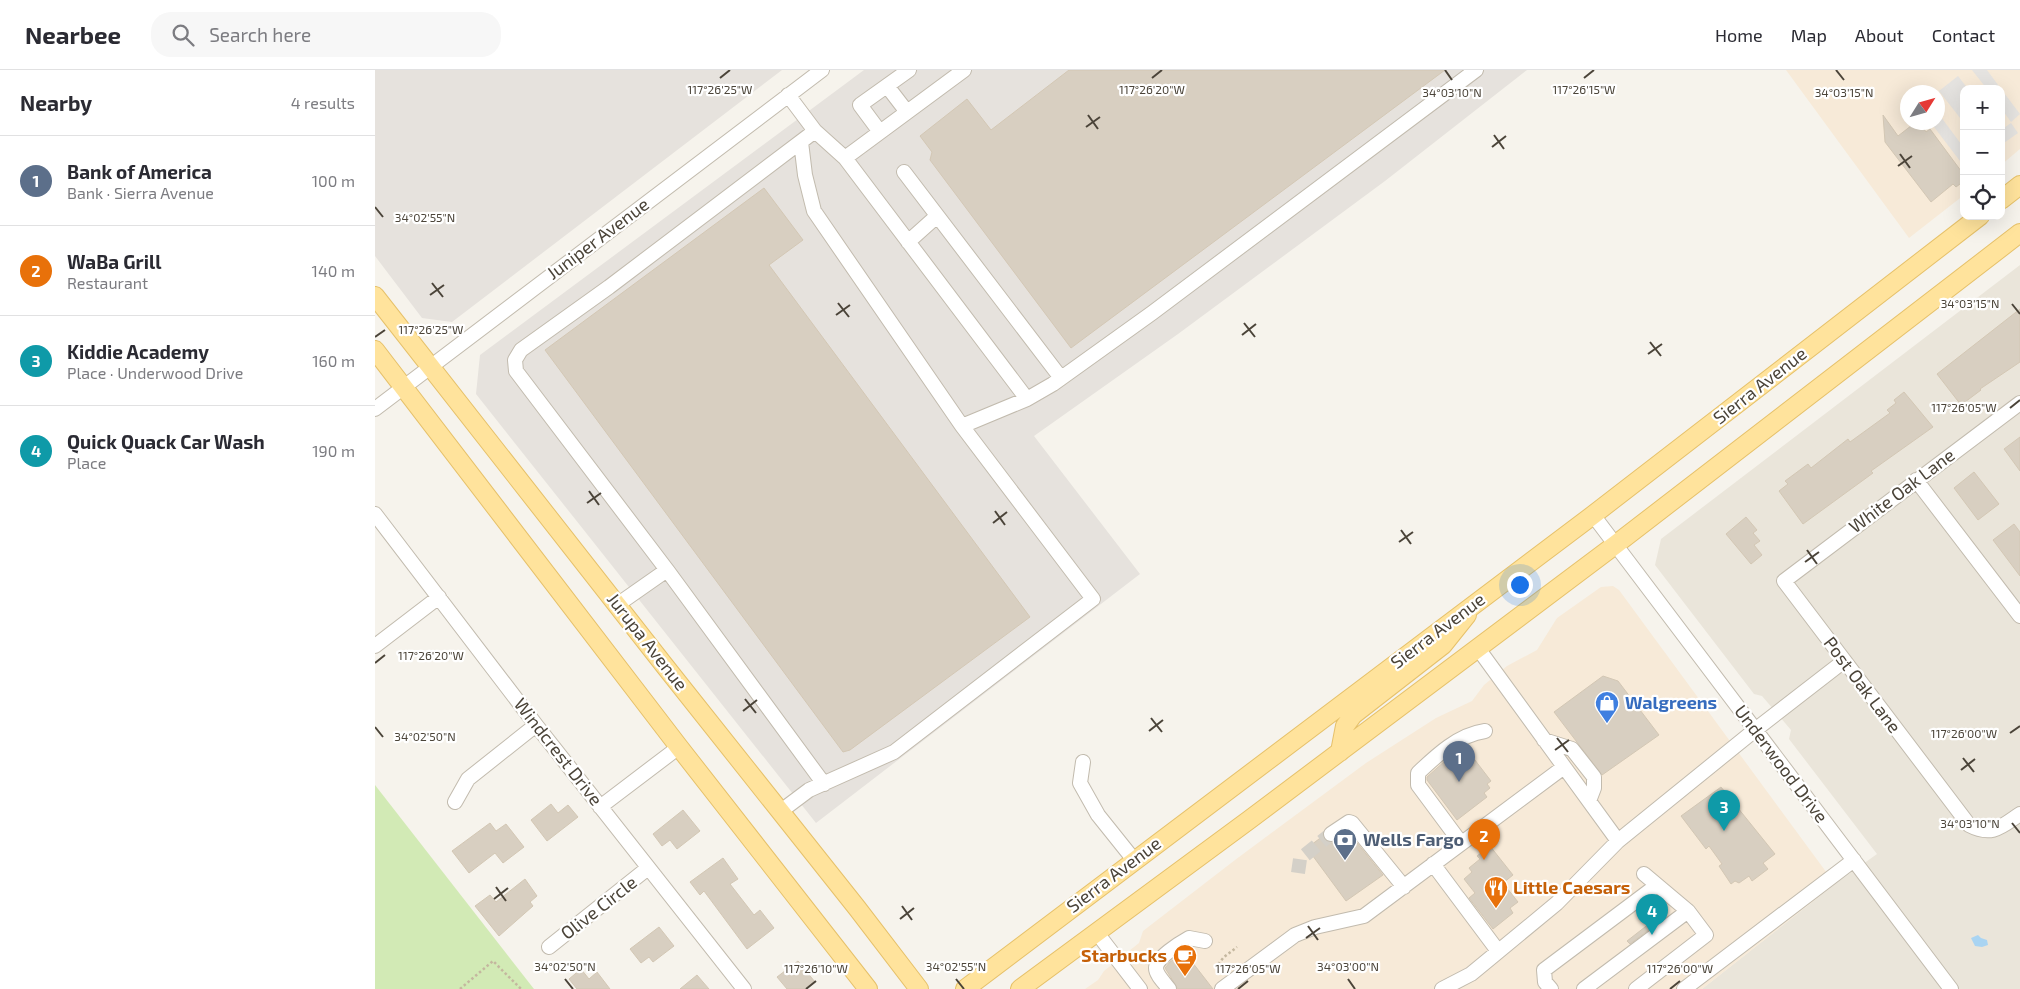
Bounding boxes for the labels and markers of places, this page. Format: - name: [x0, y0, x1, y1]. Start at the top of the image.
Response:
- shop icon: Walgreens: [1594, 690, 1620, 724]
- place label: Walgreens: [1625, 691, 1717, 713]
- pin: 1: [1443, 741, 1475, 782]
- pin: 3: [1708, 790, 1740, 831]
- pin: 2: [1468, 819, 1500, 860]
- bank icon: Wells Fargo: [1332, 827, 1358, 861]
- place label: Wells Fargo: [1363, 828, 1464, 850]
- restaurant icon: Little Caesars: [1483, 875, 1509, 909]
- place label: Little Caesars: [1513, 876, 1630, 898]
- pin: 4: [1636, 894, 1668, 935]
- cafe icon: Starbucks: [1172, 943, 1198, 977]
- place label: Starbucks: [1081, 944, 1167, 966]

